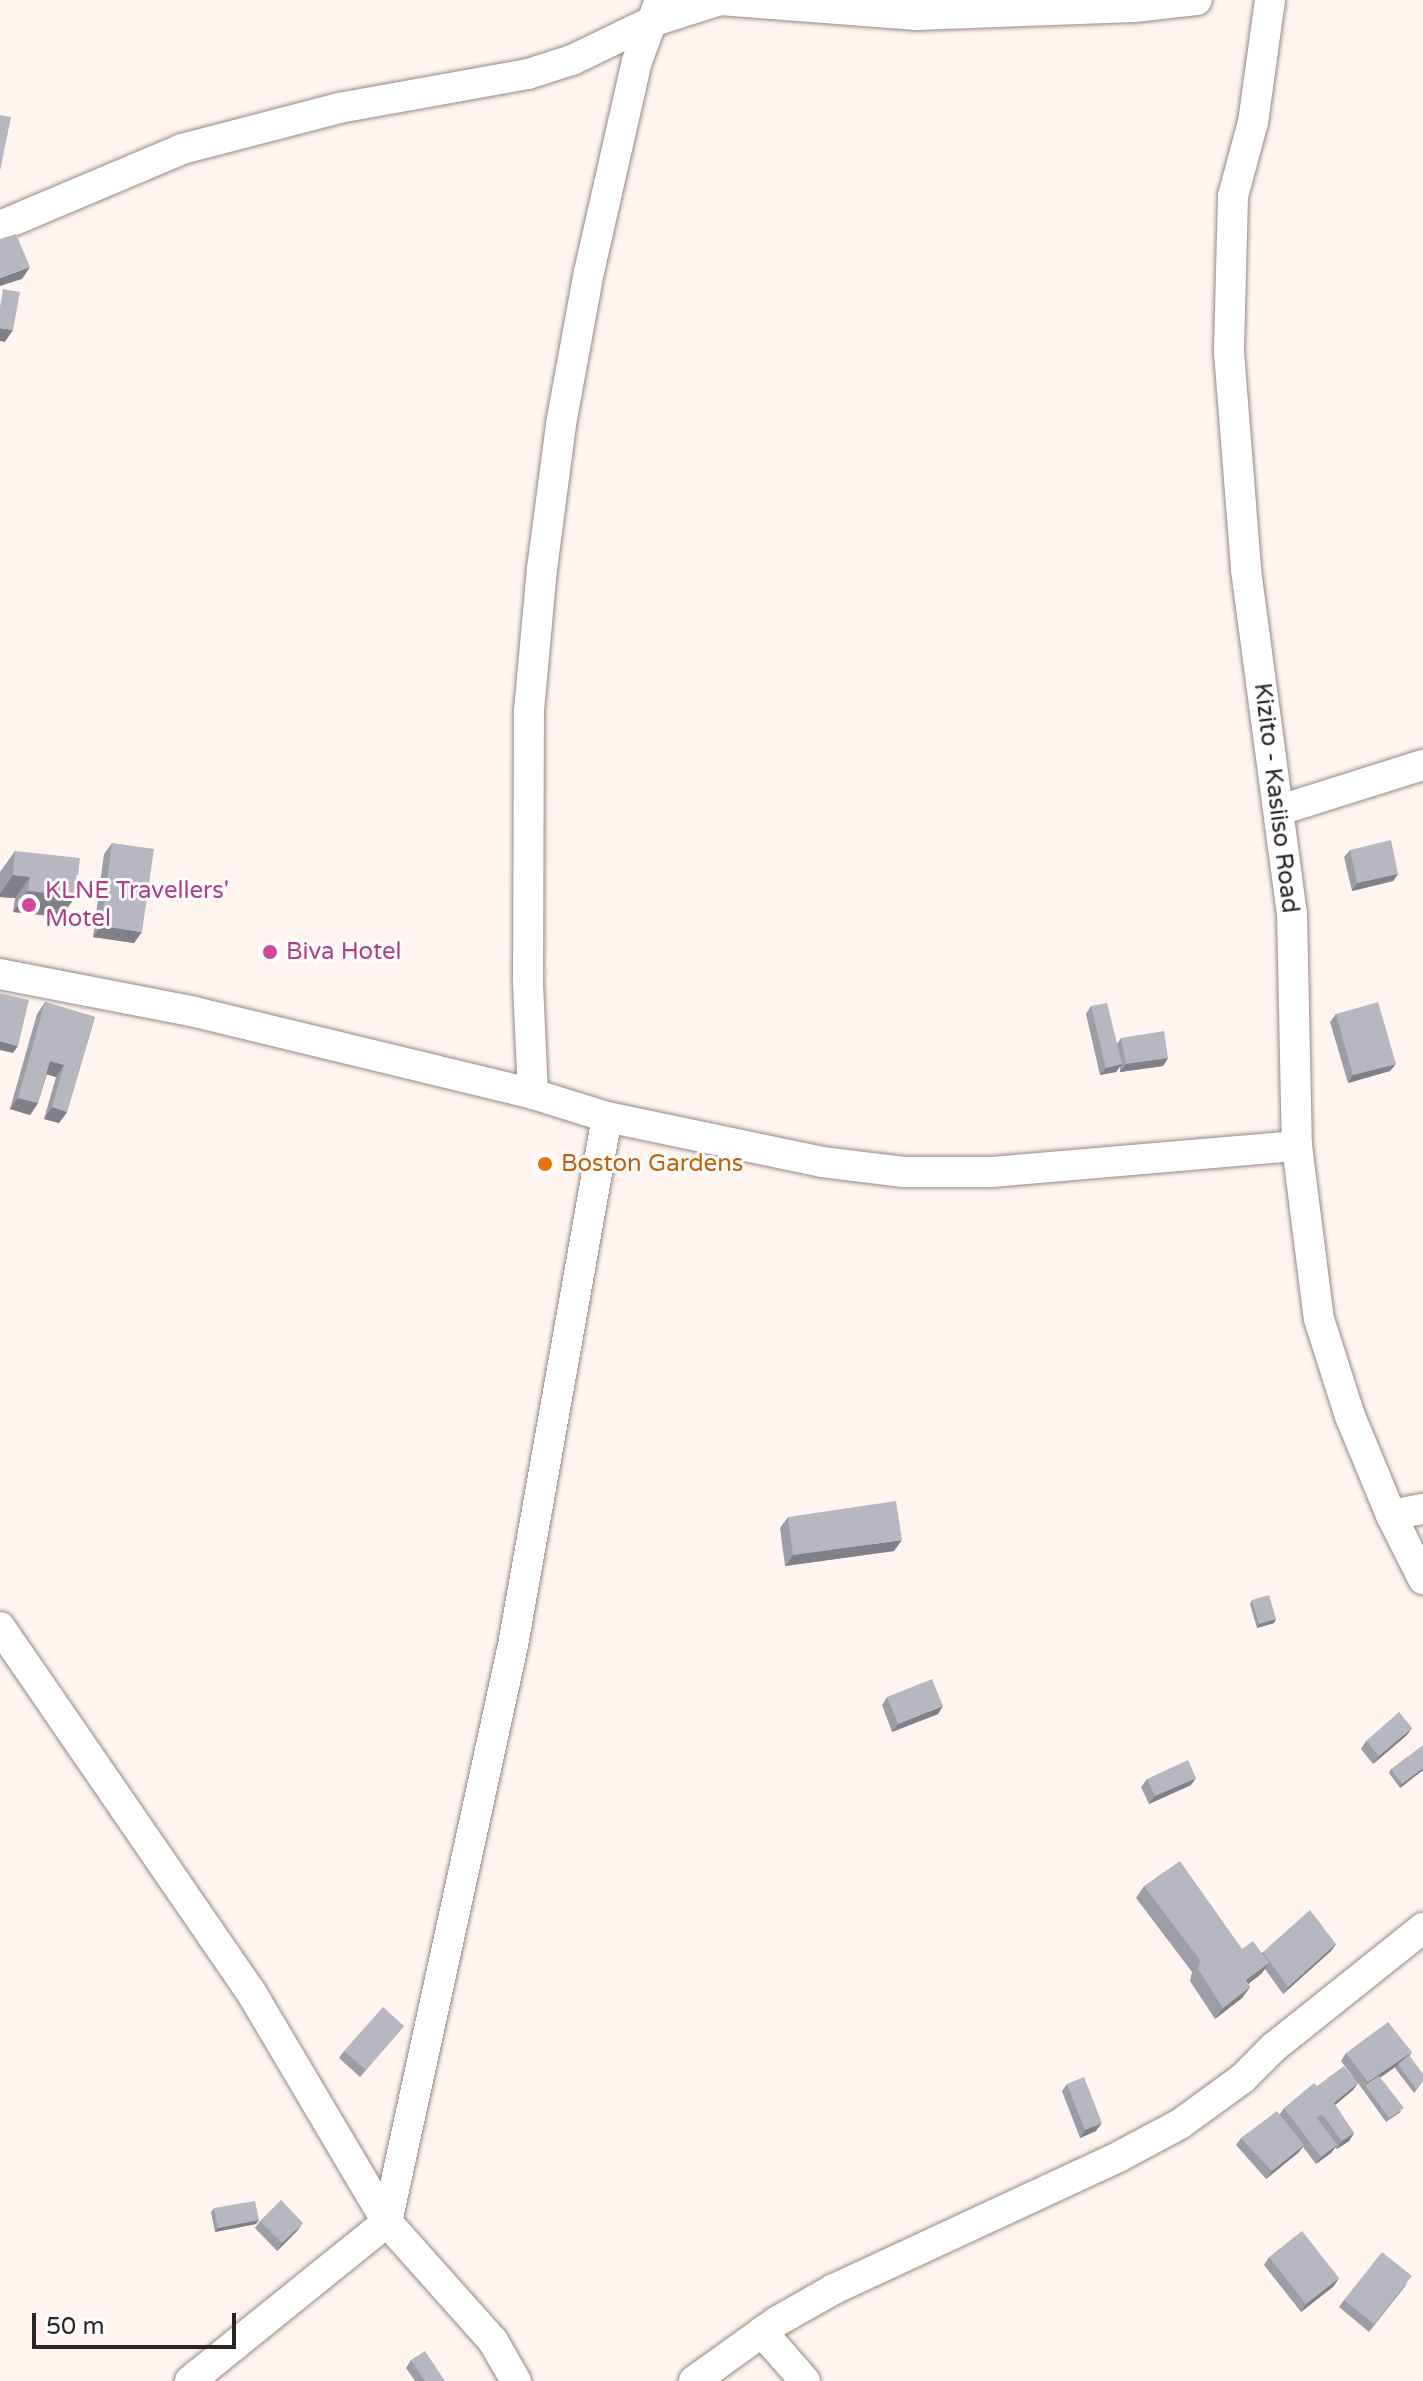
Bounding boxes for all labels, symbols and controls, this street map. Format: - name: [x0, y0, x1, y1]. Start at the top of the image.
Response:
- street label: Kizito - Kasiiso Road: [1248, 681, 1304, 915]
- place label: KLNE Travellers' Motel: [45, 877, 229, 933]
- marker: KLNE Travellers' Motel: [20, 896, 38, 914]
- place label: Biva Hotel: [286, 938, 402, 966]
- marker: Biva Hotel: [261, 943, 279, 961]
- place label: Boston Gardens: [561, 1150, 743, 1178]
- marker: Boston Gardens: [536, 1155, 554, 1173]
- scale bar: [36, 2297, 240, 2347]
- text: 50 m: [46, 2312, 104, 2341]

